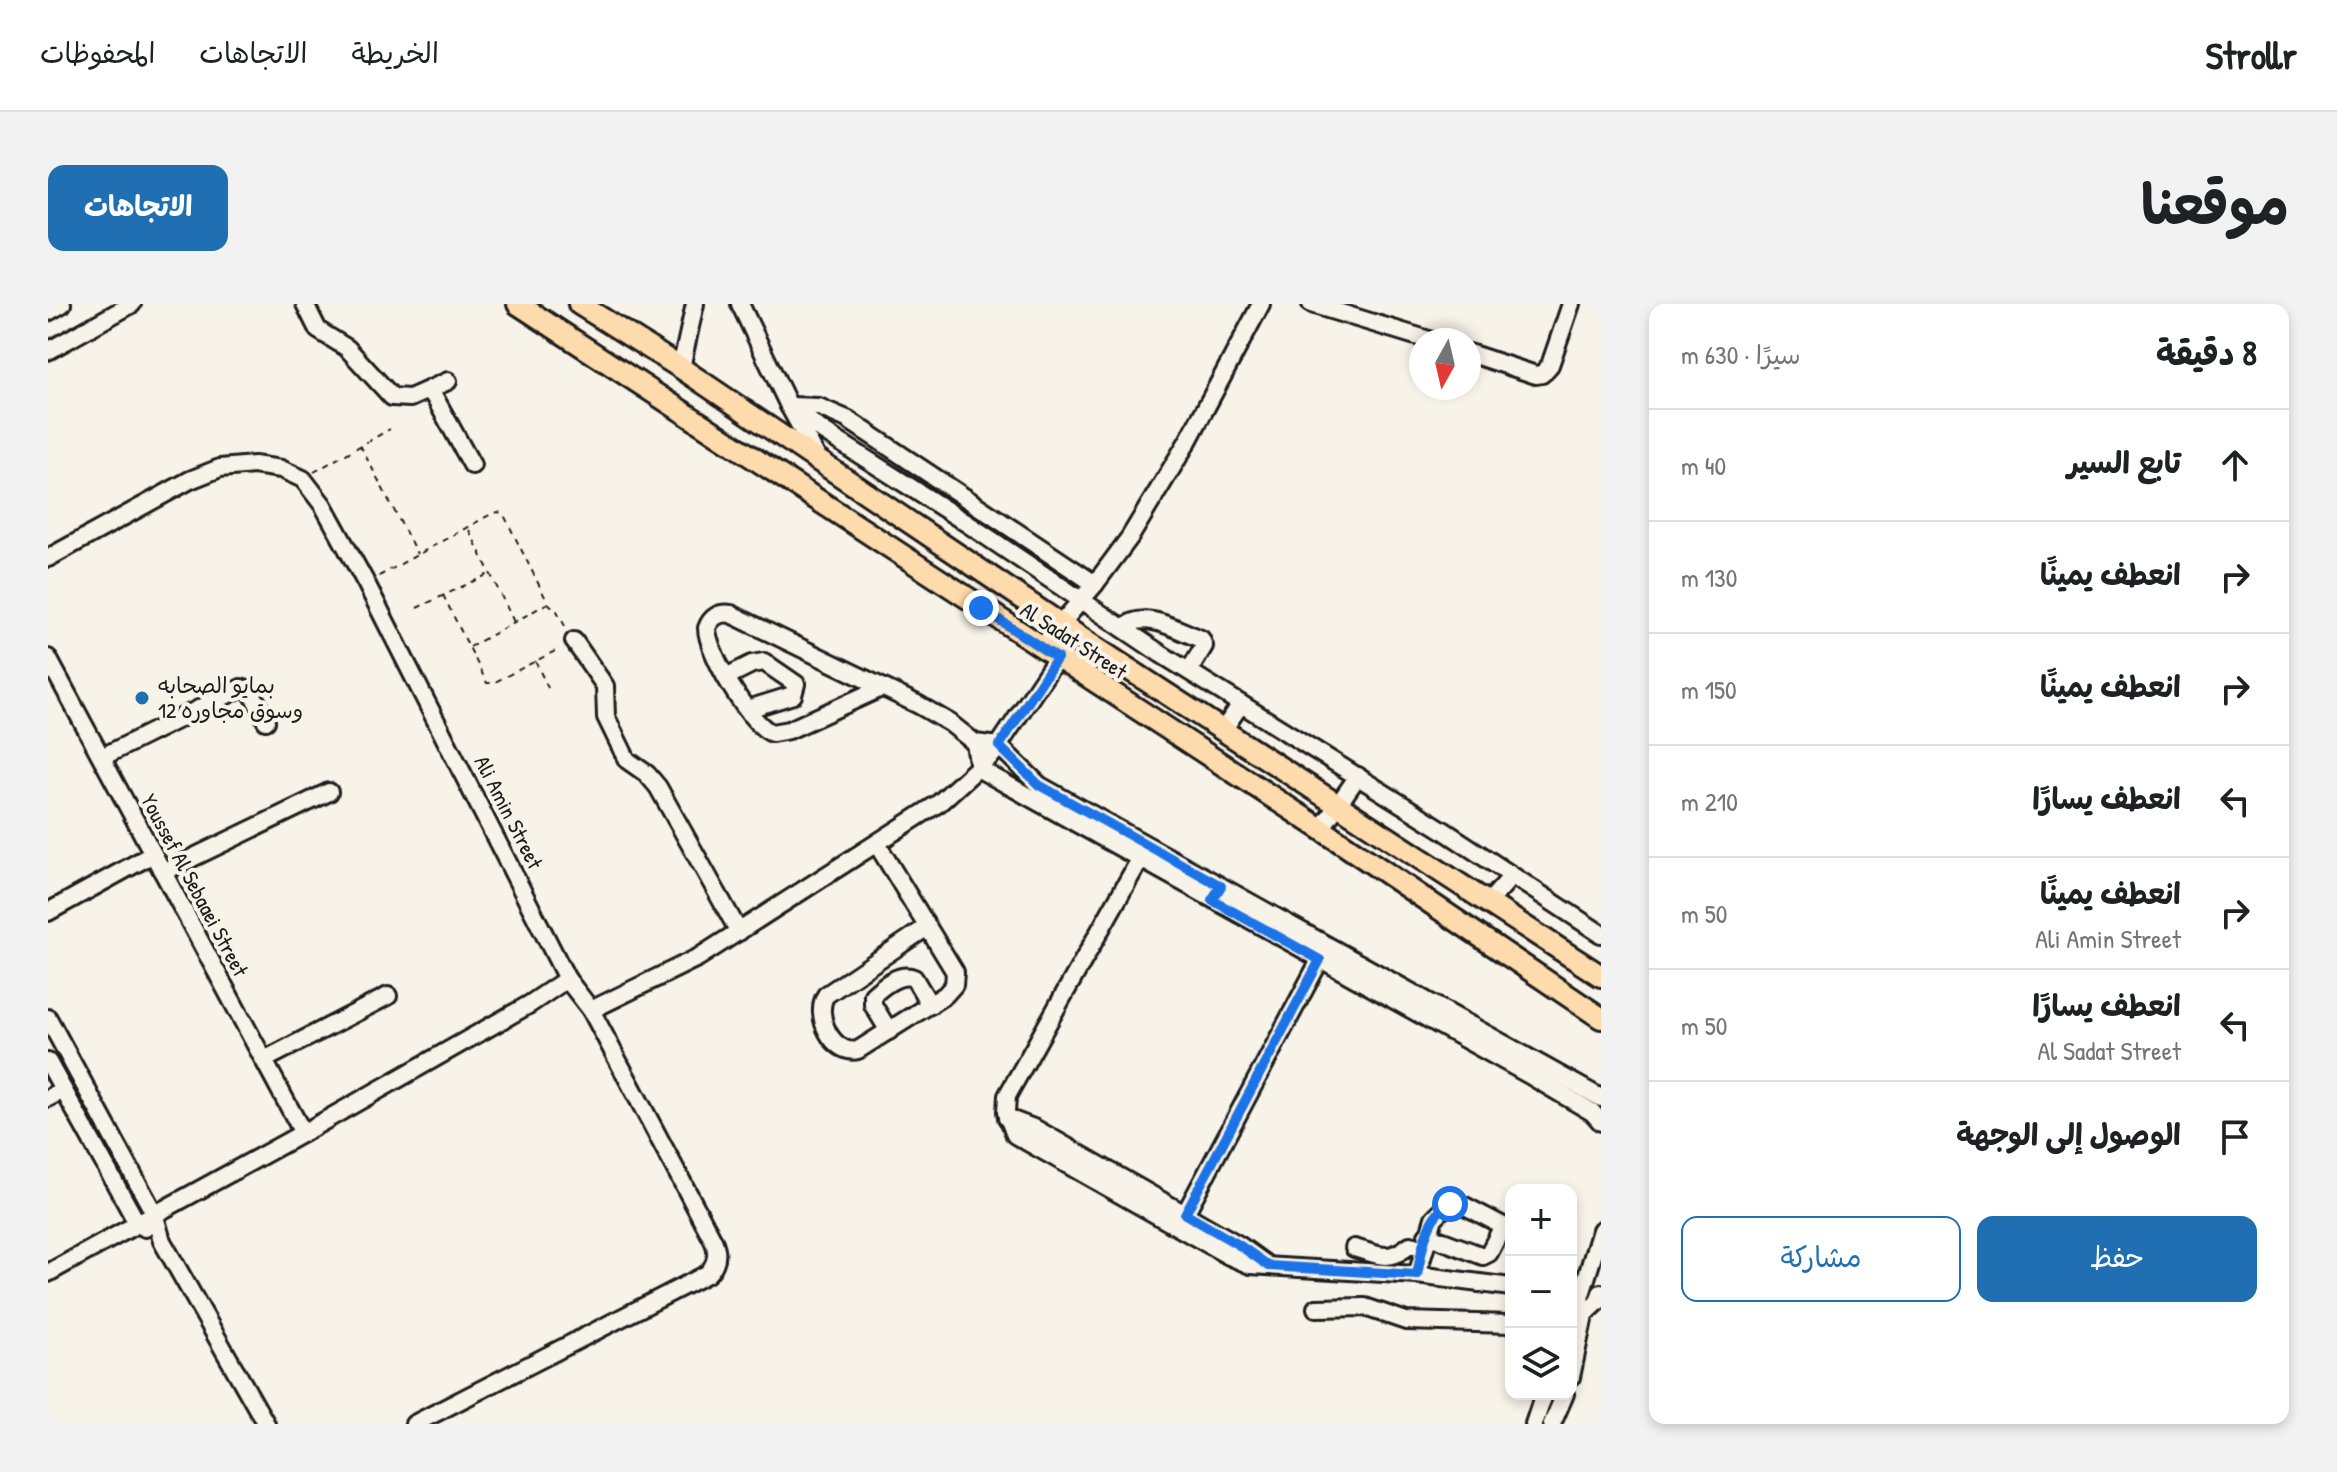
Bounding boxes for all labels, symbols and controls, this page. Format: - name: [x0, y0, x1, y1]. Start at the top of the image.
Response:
- text: Strollr: [2206, 29, 2297, 81]
- text: المحفوظات: [40, 34, 155, 72]
- text: الاتجاهات: [199, 34, 307, 72]
- text: الخريطة: [351, 34, 439, 72]
- button: الاتجاهات: [48, 165, 228, 251]
- text: موقعنا: [2141, 166, 2289, 241]
- north arrow: [1409, 328, 1481, 400]
- text: 8 دقيقة: [2156, 330, 2257, 376]
- text: سيرًا · 630 m: [1681, 337, 1801, 372]
- text: تابع السير: [2067, 442, 2181, 482]
- icon: ahead: [2213, 443, 2257, 487]
- text: 40 m: [1681, 448, 1726, 483]
- text: انعطف يمينًا: [2040, 554, 2181, 594]
- icon: right: [2213, 555, 2257, 599]
- text: 130 m: [1681, 560, 1737, 595]
- route end: [963, 590, 999, 626]
- street label: Al Sadat Street: [1015, 594, 1133, 686]
- text: انعطف يمينًا: [2040, 666, 2181, 706]
- icon: right: [2213, 667, 2257, 711]
- place label: بمايو الصحابه وسوق مجاوره 12: [158, 670, 303, 725]
- text: 150 m: [1681, 672, 1737, 707]
- marker: بمايو الصحابه وسوق مجاوره 12: [133, 689, 151, 707]
- street label: Ali Amin Street: [468, 750, 551, 874]
- text: انعطف يسارًا: [2032, 778, 2181, 818]
- icon: left: [2213, 779, 2257, 823]
- text: 210 m: [1681, 784, 1738, 819]
- street label: Youssef Al Sebaaei Street: [134, 788, 256, 982]
- text: انعطف يمينًا: [2040, 873, 2181, 913]
- icon: right: [2213, 891, 2257, 935]
- text: 50 m: [1681, 896, 1727, 931]
- text: Ali Amin Street: [2035, 921, 2181, 956]
- text: انعطف يسارًا: [2032, 985, 2181, 1025]
- icon: left: [2213, 1003, 2257, 1047]
- text: 50 m: [1681, 1008, 1727, 1043]
- text: Al Sadat Street: [2038, 1033, 2181, 1068]
- text: الوصول إلى الوجهة: [1956, 1114, 2181, 1154]
- icon: arrive: [2213, 1115, 2257, 1159]
- map controls: [1505, 1184, 1577, 1400]
- button: +: [1505, 1184, 1577, 1256]
- route start: [1432, 1186, 1468, 1222]
- button: مشاركة: [1681, 1216, 1961, 1302]
- button: حفظ: [1977, 1216, 2257, 1302]
- button: −: [1505, 1256, 1577, 1328]
- button: layers: [1505, 1328, 1577, 1400]

